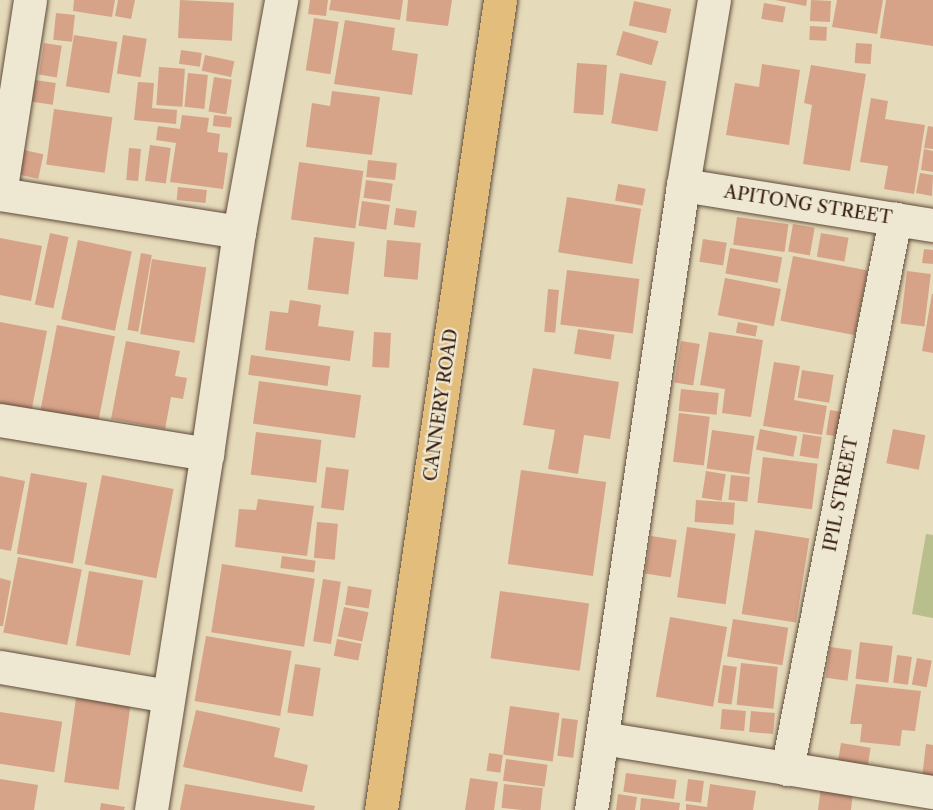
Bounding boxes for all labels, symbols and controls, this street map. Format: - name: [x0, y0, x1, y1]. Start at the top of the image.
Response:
- street label: APITONG STREET: [722, 181, 894, 229]
- street label: CANNERY ROAD: [420, 327, 462, 483]
- street label: IPIL STREET: [819, 434, 863, 554]

